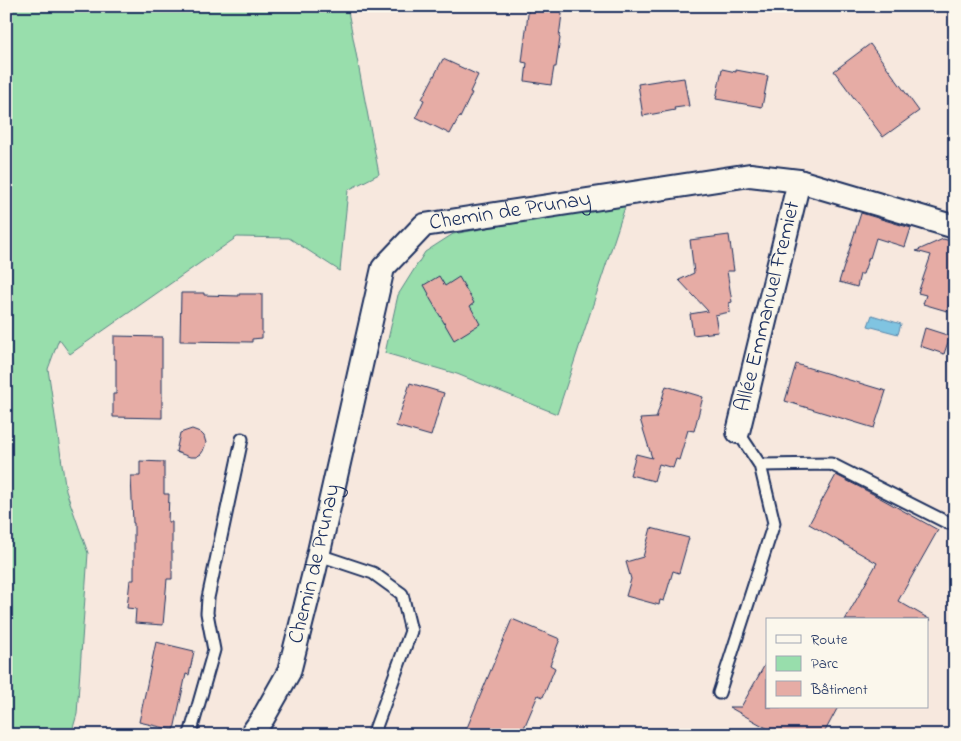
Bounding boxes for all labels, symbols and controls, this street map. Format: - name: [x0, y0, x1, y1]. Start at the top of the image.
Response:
- street label: Chemin de Prunay: [427, 184, 593, 240]
- street label: Allée Emmanuel Fremiet: [727, 198, 810, 415]
- street label: Chemin de Prunay: [281, 481, 351, 647]
- legend: [766, 618, 928, 708]
- text: Route: [811, 629, 848, 651]
- text: Parc: [811, 653, 839, 675]
- text: Bâtiment: [810, 679, 868, 701]

